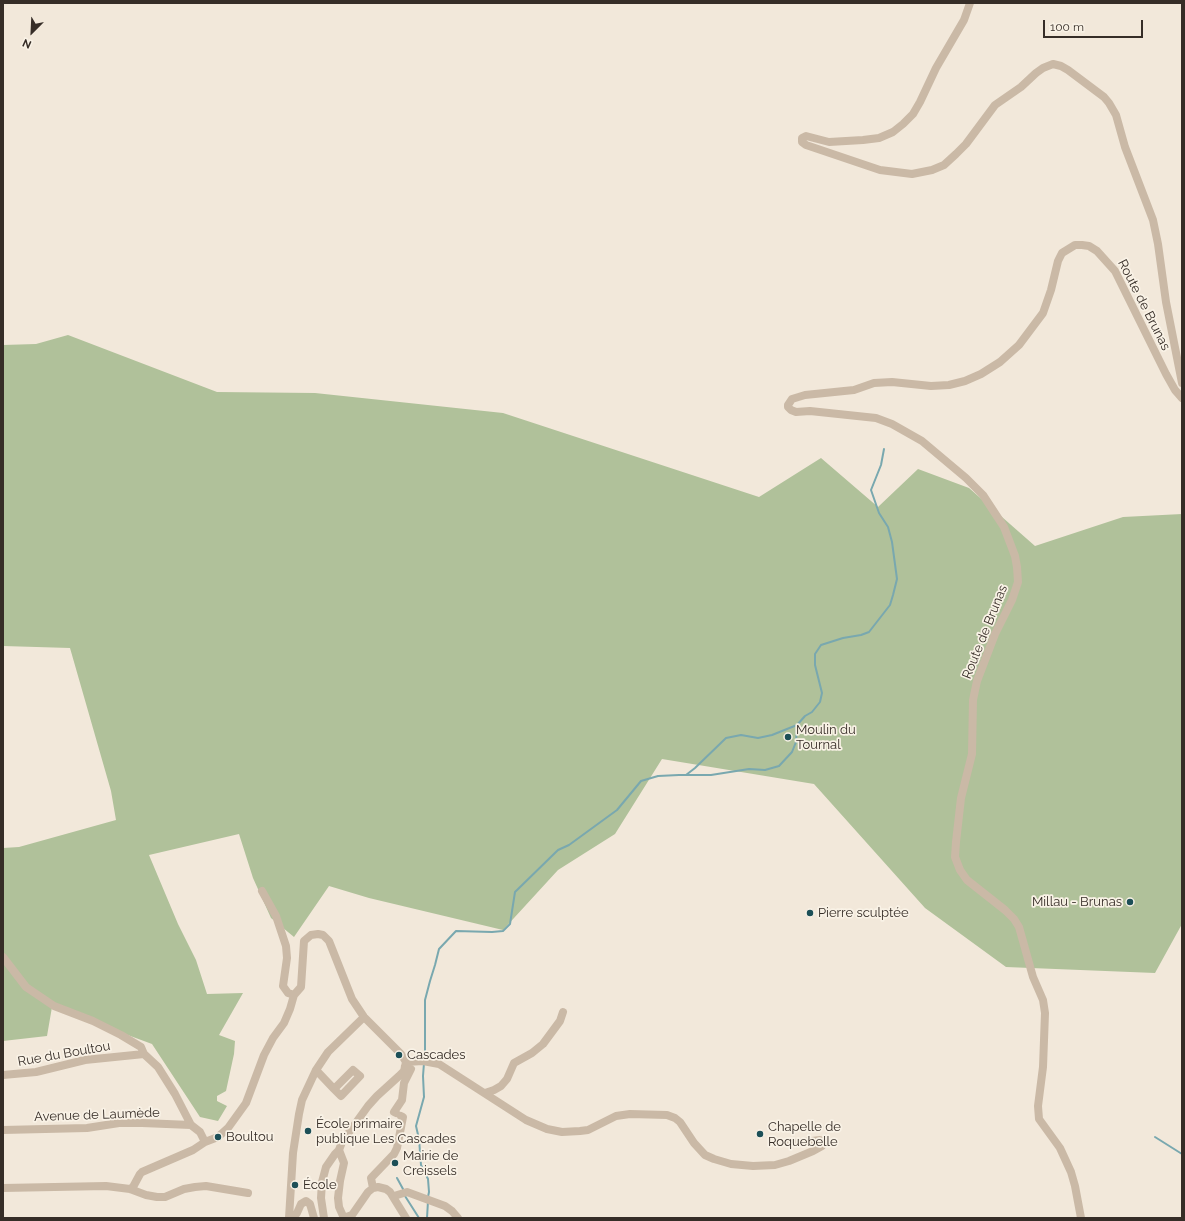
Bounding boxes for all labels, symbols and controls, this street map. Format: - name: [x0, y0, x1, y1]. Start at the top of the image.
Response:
- north arrow: [12, 12, 52, 52]
- scale bar: [1045, 12, 1145, 38]
- text: 100 m: [1050, 20, 1084, 34]
- text: N: [20, 36, 33, 51]
- street label: Route de Brunas: [1114, 257, 1174, 353]
- street label: Route de Brunas: [959, 583, 1011, 681]
- place label: Moulin du Tournal: [796, 722, 856, 753]
- marker: Moulin du Tournal: [783, 732, 793, 742]
- place label: Millau - Brunas: [1032, 894, 1122, 910]
- marker: Millau - Brunas: [1125, 897, 1135, 907]
- place label: Pierre sculptée: [818, 905, 909, 921]
- marker: Pierre sculptée: [805, 908, 815, 918]
- street label: Rue du Boultou: [17, 1038, 111, 1070]
- place label: Cascades: [407, 1047, 465, 1063]
- marker: Cascades: [394, 1050, 404, 1060]
- street label: Avenue de Laumède: [34, 1105, 160, 1125]
- place label: École primaire publique Les Cascades: [316, 1116, 456, 1147]
- place label: Chapelle de Roquebelle: [768, 1119, 841, 1150]
- marker: École primaire publique Les Cascades: [303, 1126, 313, 1136]
- place label: Boultou: [226, 1129, 273, 1145]
- marker: Chapelle de Roquebelle: [755, 1129, 765, 1139]
- marker: Boultou: [213, 1132, 223, 1142]
- place label: Mairie de Creissels: [403, 1148, 458, 1179]
- marker: Mairie de Creissels: [390, 1158, 400, 1168]
- place label: École: [303, 1177, 337, 1193]
- marker: École: [290, 1180, 300, 1190]

